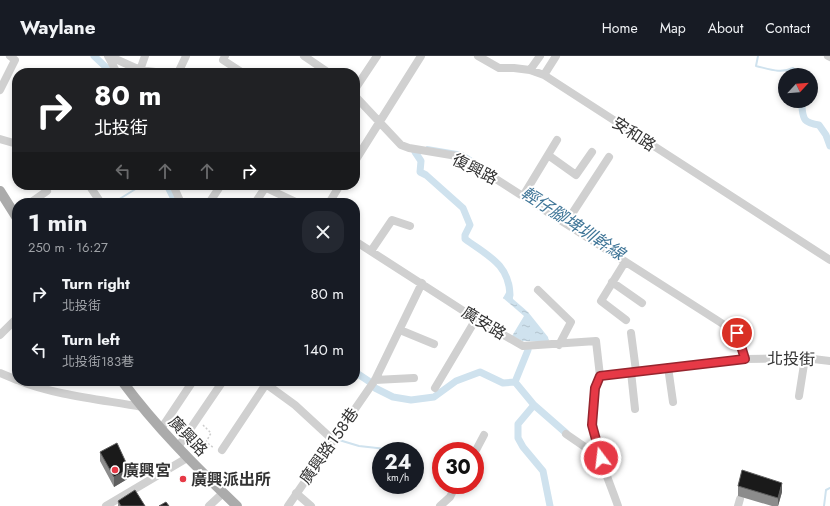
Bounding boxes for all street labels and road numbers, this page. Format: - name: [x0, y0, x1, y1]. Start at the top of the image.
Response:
- street label: 安和路: [608, 111, 660, 157]
- street label: 復興路: [448, 148, 502, 190]
- street label: 廣安路: [457, 301, 511, 345]
- street label: 北投街: [767, 347, 815, 371]
- street label: 廣興路158巷: [294, 403, 364, 489]
- street label: 廣興路: [163, 411, 213, 461]

